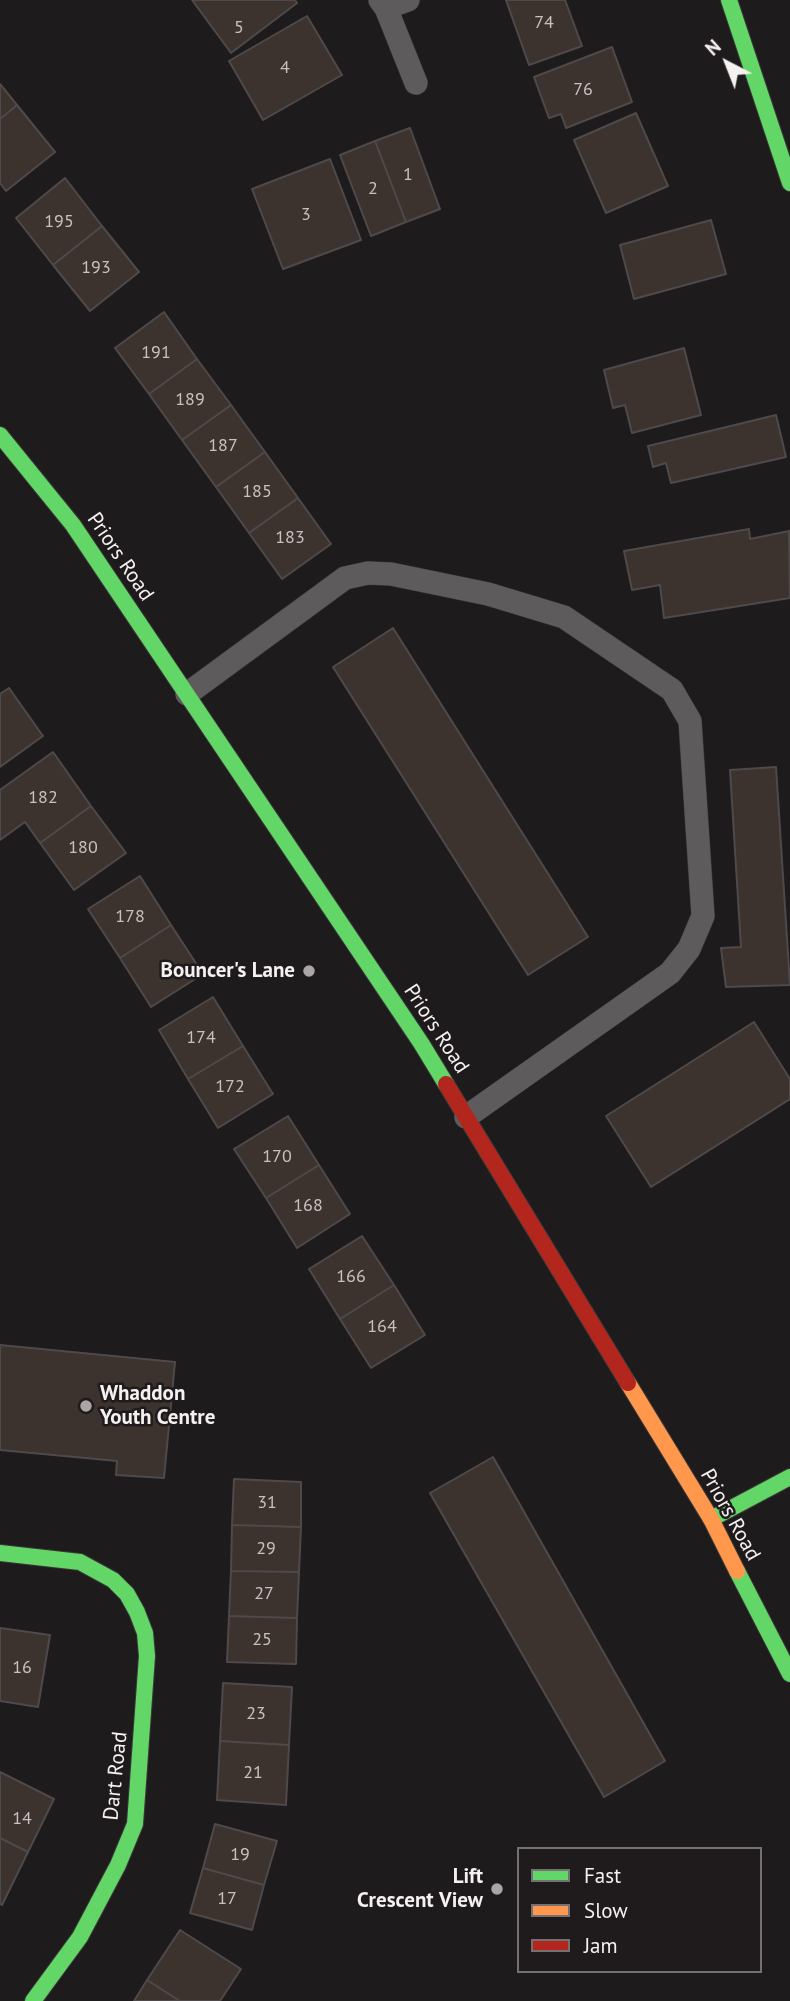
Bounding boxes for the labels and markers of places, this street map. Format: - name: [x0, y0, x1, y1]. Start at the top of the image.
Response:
- place label: Bouncer's Lane: [160, 958, 295, 984]
- marker: Bouncer's Lane: [301, 963, 317, 979]
- place label: Whaddon Youth Centre: [100, 1381, 215, 1431]
- marker: Whaddon Youth Centre: [78, 1398, 94, 1414]
- place label: Lift Crescent View: [357, 1864, 483, 1914]
- marker: Lift Crescent View: [489, 1881, 505, 1897]

